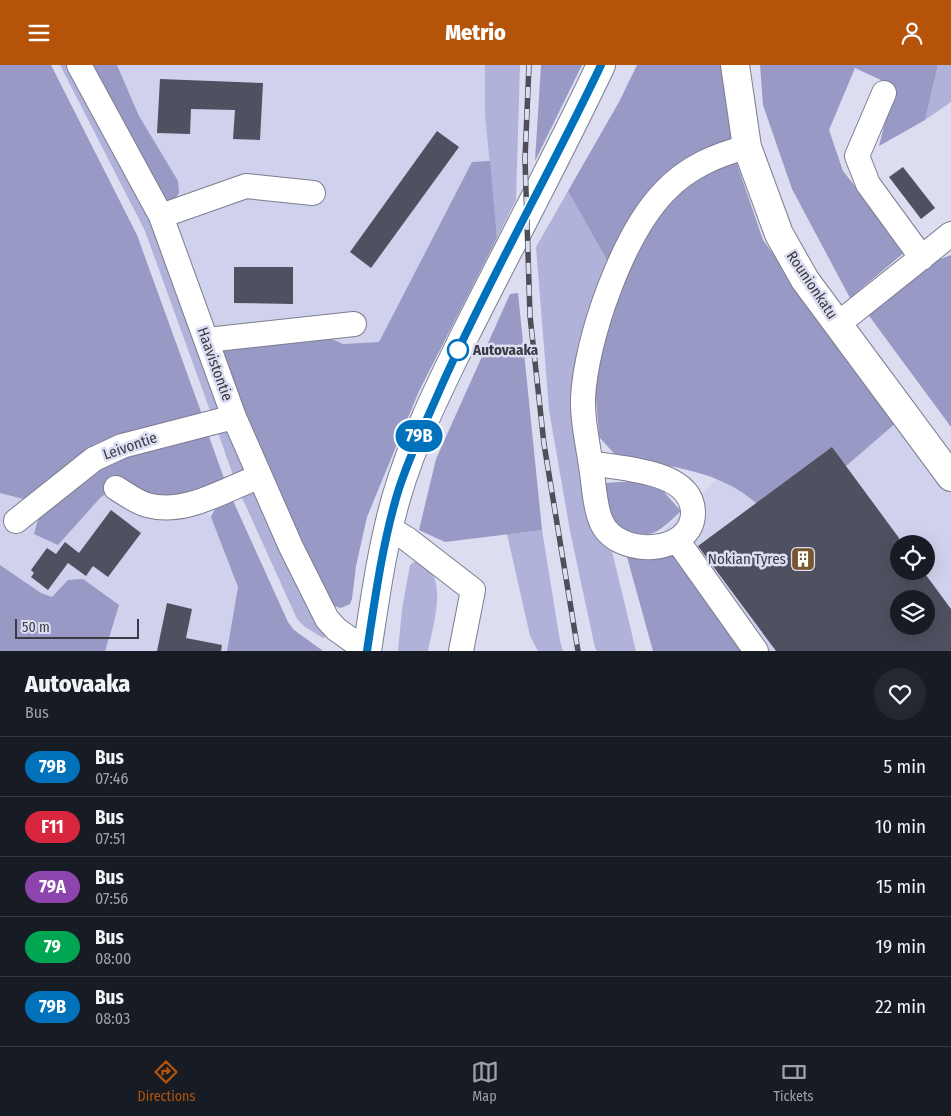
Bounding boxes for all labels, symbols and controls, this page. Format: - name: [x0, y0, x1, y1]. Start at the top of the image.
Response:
- icon: menu: [25, 19, 53, 47]
- text: Metrio: [445, 19, 506, 46]
- icon: person: [898, 19, 926, 47]
- street label: Rounionkatu: [783, 248, 841, 322]
- street label: Haavistontie: [193, 325, 237, 403]
- marker: Autovaaka: [447, 339, 469, 361]
- place label: Autovaaka: [472, 341, 539, 359]
- line badge: 79B: [390, 420, 448, 452]
- text: 79B: [406, 425, 432, 447]
- street label: Leivontie: [101, 428, 159, 464]
- map controls: [890, 535, 935, 635]
- button: locate: [890, 535, 935, 580]
- building icon: Nokian Tyres: [790, 546, 816, 572]
- place label: Nokian Tyres: [708, 550, 786, 568]
- button: layers: [890, 590, 935, 635]
- scale bar: [15, 616, 139, 639]
- text: 50 m: [22, 619, 50, 636]
- button: heart: [874, 668, 926, 720]
- text: Autovaaka: [25, 670, 130, 698]
- text: Bus: [25, 703, 49, 722]
- text: Bus: [95, 746, 124, 769]
- text: 5 min: [883, 755, 926, 778]
- text: 79B: [39, 756, 66, 778]
- text: 07:46: [95, 769, 129, 788]
- text: Bus: [95, 806, 124, 829]
- text: 10 min: [875, 815, 926, 838]
- text: F11: [41, 816, 64, 838]
- text: 07:51: [95, 829, 126, 848]
- text: Bus: [95, 866, 124, 889]
- text: 15 min: [876, 875, 926, 898]
- text: 79A: [39, 876, 66, 898]
- text: 07:56: [95, 889, 128, 908]
- text: Bus: [95, 926, 124, 949]
- text: 19 min: [875, 935, 926, 958]
- text: 79: [44, 936, 61, 958]
- text: 08:00: [95, 949, 131, 968]
- text: Bus: [95, 986, 124, 1009]
- text: 22 min: [875, 995, 926, 1018]
- text: 79B: [39, 996, 66, 1018]
- text: 08:03: [95, 1009, 130, 1028]
- tab: Directions: [138, 1058, 195, 1105]
- tab: Map: [471, 1058, 499, 1105]
- tab: Tickets: [774, 1058, 813, 1105]

